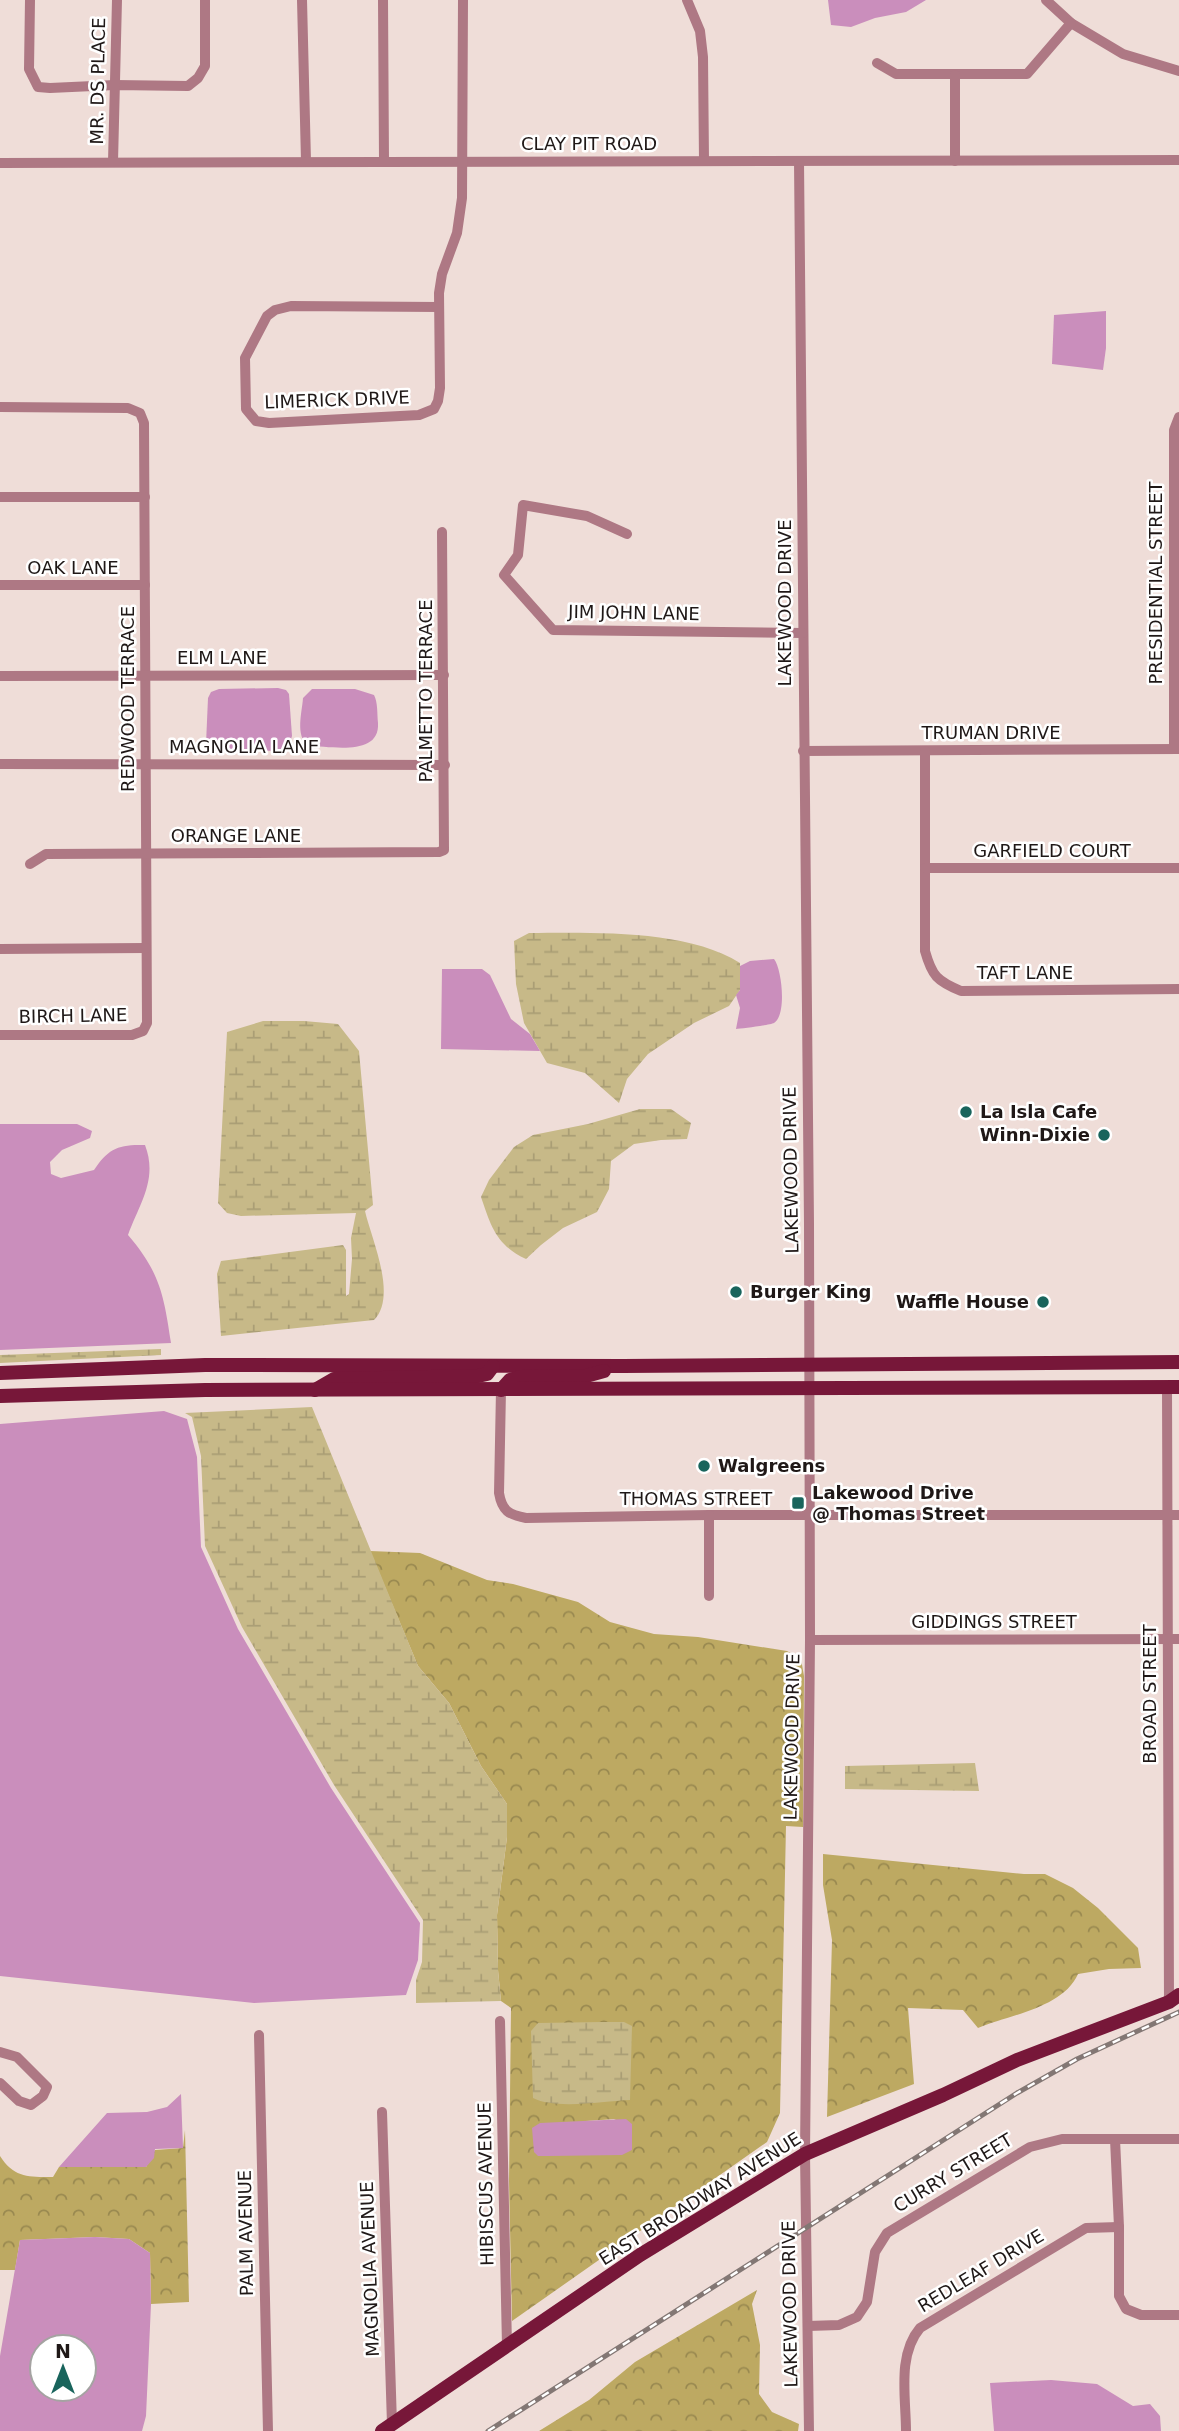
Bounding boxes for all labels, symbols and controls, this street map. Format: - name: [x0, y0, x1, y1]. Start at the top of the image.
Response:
- street label: MR. DS PLACE: [86, 17, 109, 145]
- street label: CLAY PIT ROAD: [521, 133, 657, 154]
- street label: LIMERICK DRIVE: [264, 386, 410, 413]
- street label: PRESIDENTIAL STREET: [1145, 480, 1166, 685]
- street label: LAKEWOOD DRIVE: [774, 519, 795, 687]
- street label: OAK LANE: [27, 557, 119, 578]
- street label: PALMETTO TERRACE: [415, 599, 436, 783]
- street label: JIM JOHN LANE: [567, 601, 700, 624]
- street label: REDWOOD TERRACE: [117, 606, 138, 792]
- street label: ELM LANE: [177, 647, 267, 668]
- street label: TRUMAN DRIVE: [920, 722, 1061, 743]
- street label: MAGNOLIA LANE: [169, 736, 319, 757]
- street label: ORANGE LANE: [171, 825, 301, 846]
- street label: GARFIELD COURT: [973, 840, 1132, 861]
- street label: TAFT LANE: [976, 962, 1073, 983]
- street label: BIRCH LANE: [18, 1004, 128, 1027]
- street label: LAKEWOOD DRIVE: [779, 1086, 802, 1254]
- place label: La Isla Cafe: [980, 1101, 1097, 1122]
- marker: La Isla Cafe: [958, 1104, 974, 1120]
- place label: Winn-Dixie: [980, 1124, 1090, 1145]
- marker: Winn-Dixie: [1096, 1127, 1112, 1143]
- place label: Burger King: [750, 1281, 871, 1302]
- marker: Burger King: [728, 1284, 744, 1300]
- place label: Waffle House: [896, 1291, 1029, 1312]
- marker: Waffle House: [1035, 1294, 1051, 1310]
- place label: Walgreens: [718, 1455, 825, 1476]
- marker: Walgreens: [696, 1458, 712, 1474]
- place label: Lakewood Drive @ Thomas Street: [812, 1482, 985, 1524]
- street label: THOMAS STREET: [619, 1488, 773, 1509]
- marker: Lakewood Drive @ Thomas Street: [790, 1495, 806, 1511]
- street label: GIDDINGS STREET: [911, 1611, 1078, 1632]
- street label: BROAD STREET: [1139, 1623, 1160, 1764]
- street label: LAKEWOOD DRIVE: [780, 1653, 803, 1821]
- street label: HIBISCUS AVENUE: [474, 2102, 497, 2266]
- street label: EAST BROADWAY AVENUE: [595, 2128, 805, 2269]
- street label: CURRY STREET: [889, 2128, 1017, 2216]
- street label: PALM AVENUE: [234, 2170, 257, 2296]
- street label: MAGNOLIA AVENUE: [356, 2181, 383, 2357]
- street label: LAKEWOOD DRIVE: [778, 2220, 801, 2388]
- street label: REDLEAF DRIVE: [914, 2225, 1047, 2316]
- north arrow: [28, 2333, 98, 2403]
- text: N: [55, 2340, 71, 2362]

